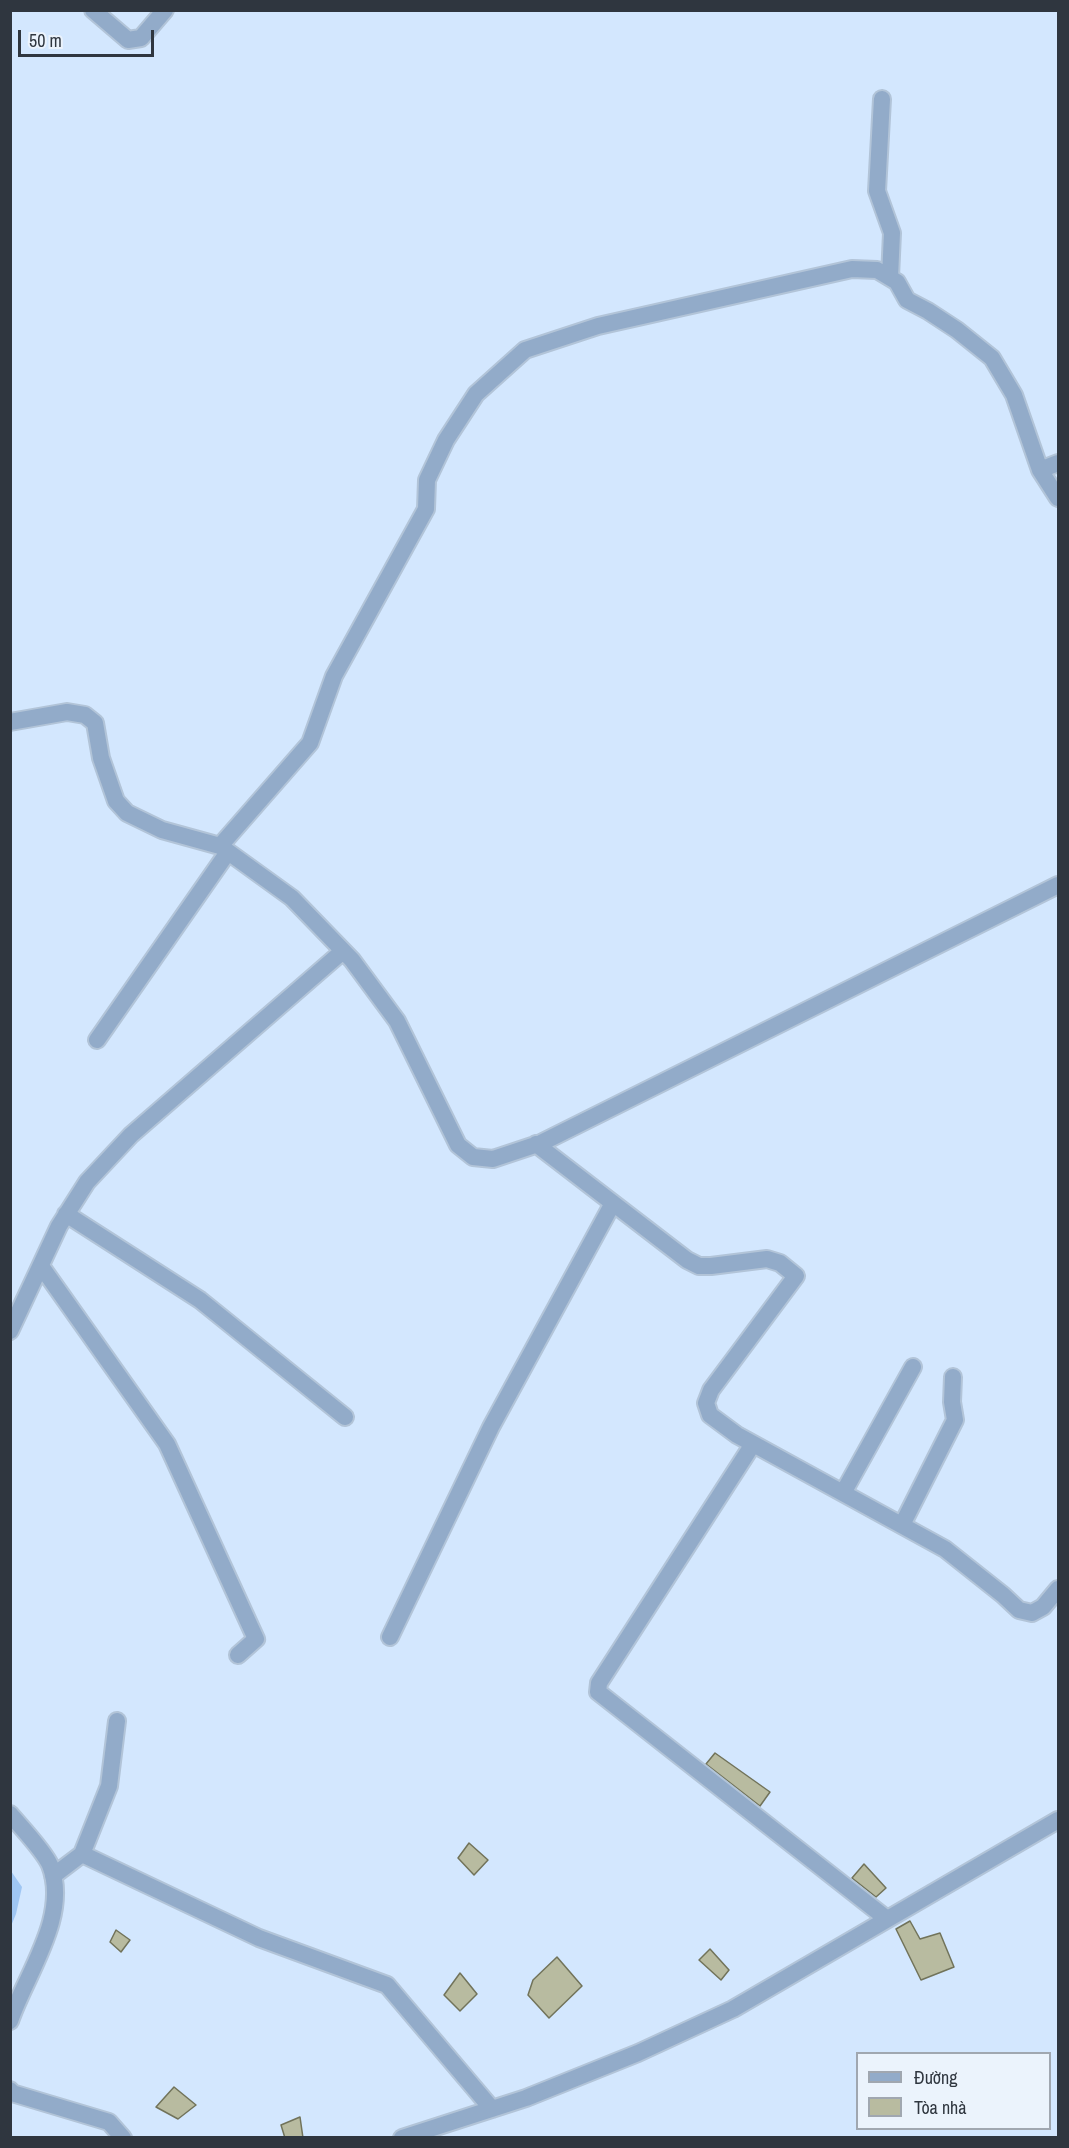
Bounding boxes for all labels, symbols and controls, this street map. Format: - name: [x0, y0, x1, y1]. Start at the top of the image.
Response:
- scale bar: [21, 18, 158, 56]
- text: 50 m: [29, 28, 62, 53]
- legend: [856, 2052, 1051, 2130]
- text: Đường: [914, 2065, 958, 2090]
- text: Tòa nhà: [914, 2095, 967, 2120]

